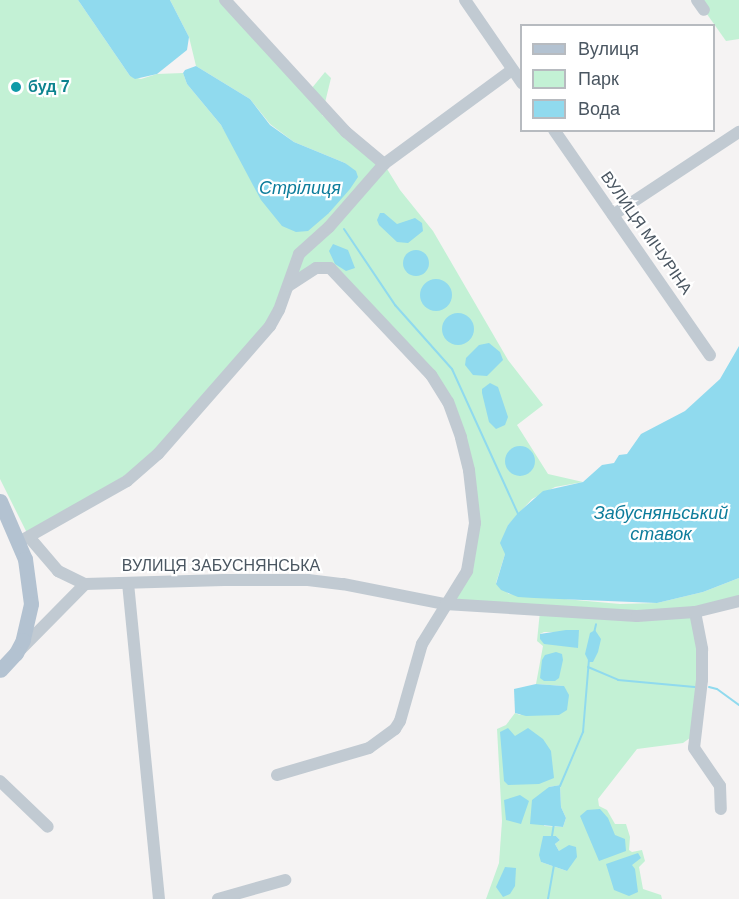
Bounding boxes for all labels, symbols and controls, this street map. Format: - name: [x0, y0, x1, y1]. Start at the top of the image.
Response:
- legend: [520, 24, 715, 132]
- text: Вулиця: [578, 39, 639, 59]
- text: Парк: [578, 69, 619, 89]
- place label: буд 7: [28, 77, 70, 97]
- marker: буд 7: [9, 80, 23, 94]
- text: Вода: [578, 99, 620, 119]
- street label: ВУЛИЦЯ МІЧУРІНА: [596, 168, 696, 298]
- water label: Стрілиця: [259, 177, 341, 199]
- water label: Забусняньський ставок: [594, 503, 728, 546]
- street label: ВУЛИЦЯ ЗАБУСНЯНСЬКА: [122, 556, 320, 576]

